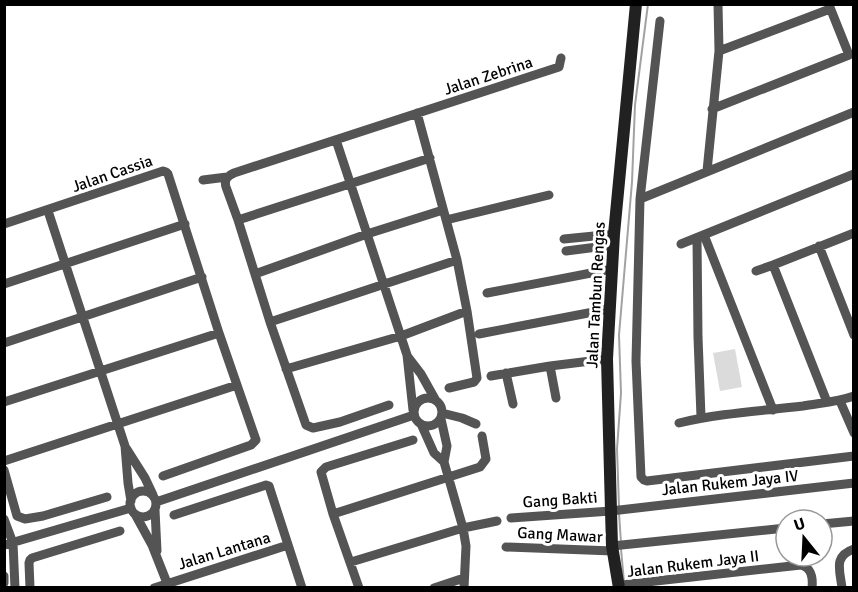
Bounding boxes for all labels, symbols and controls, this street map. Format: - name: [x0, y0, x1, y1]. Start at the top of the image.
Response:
- street label: Jalan Zebrina: [441, 52, 535, 100]
- street label: Jalan Cassia: [69, 151, 155, 197]
- street label: Jalan Tambun Rengas: [582, 221, 610, 369]
- street label: Jalan Rukem Jaya IV: [661, 466, 799, 500]
- street label: Gang Bakti: [522, 487, 598, 513]
- north arrow: [774, 508, 834, 568]
- text: U: [791, 514, 808, 536]
- street label: Gang Mawar: [517, 523, 603, 547]
- street label: Jalan Lantana: [176, 527, 273, 574]
- street label: Jalan Rukem Jaya II: [626, 546, 760, 582]

